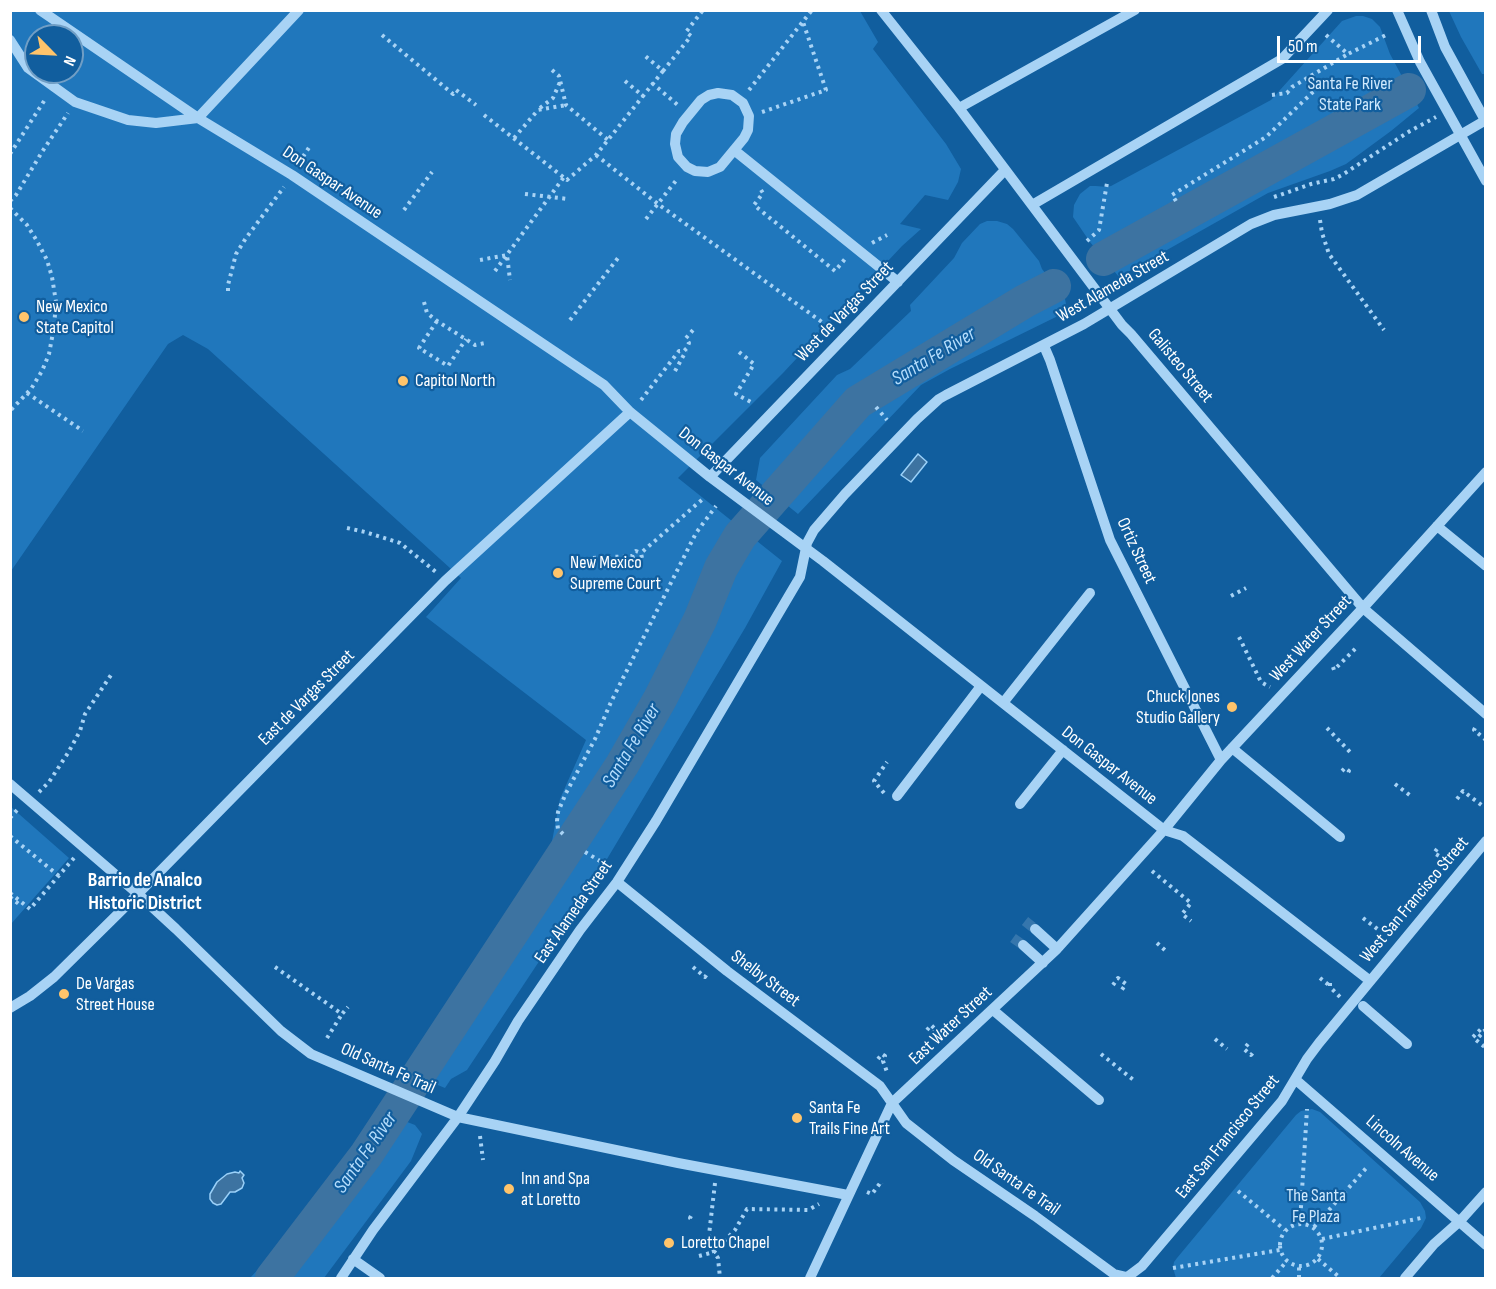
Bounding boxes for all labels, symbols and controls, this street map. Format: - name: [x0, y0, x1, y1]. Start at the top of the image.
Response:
- north arrow: [24, 24, 84, 84]
- scale bar: [1280, 24, 1424, 62]
- text: 50 m: [1288, 36, 1318, 57]
- text: N: [59, 53, 79, 68]
- park label: Santa Fe River State Park: [1307, 73, 1393, 116]
- street label: Don Gaspar Avenue: [278, 142, 386, 224]
- street label: West Alameda Street: [1053, 246, 1173, 328]
- street label: West de Vargas Street: [792, 257, 898, 367]
- place label: New Mexico State Capitol: [36, 296, 114, 338]
- marker: New Mexico State Capitol: [17, 310, 31, 324]
- water label: Santa Fe River: [888, 323, 980, 391]
- street label: Galisteo Street: [1143, 324, 1217, 408]
- place label: Capitol North: [415, 370, 495, 392]
- marker: Capitol North: [396, 374, 410, 388]
- street label: Don Gaspar Avenue: [674, 423, 778, 511]
- street label: Ortiz Street: [1111, 515, 1161, 587]
- place label: New Mexico Supreme Court: [570, 552, 661, 594]
- marker: New Mexico Supreme Court: [551, 566, 565, 580]
- street label: West Water Street: [1266, 591, 1356, 687]
- street label: East de Vargas Street: [255, 646, 359, 750]
- place label: Chuck Jones Studio Gallery: [1136, 686, 1220, 728]
- water label: Santa Fe River: [598, 700, 666, 792]
- marker: Chuck Jones Studio Gallery: [1225, 700, 1239, 714]
- street label: Don Gaspar Avenue: [1057, 722, 1161, 810]
- street label: West San Francisco Street: [1356, 833, 1474, 967]
- street label: East Alameda Street: [530, 856, 618, 968]
- district label: Barrio de Analco Historic District: [88, 869, 202, 916]
- street label: Shelby Street: [726, 946, 804, 1012]
- place label: De Vargas Street House: [76, 973, 155, 1016]
- street label: East Water Street: [905, 982, 997, 1070]
- marker: De Vargas Street House: [57, 987, 71, 1001]
- street label: Old Santa Fe Trail: [337, 1039, 439, 1099]
- street label: East San Francisco Street: [1172, 1071, 1284, 1203]
- place label: Santa Fe Trails Fine Art: [809, 1097, 890, 1140]
- water label: Santa Fe River: [329, 1108, 403, 1198]
- marker: Santa Fe Trails Fine Art: [790, 1111, 804, 1125]
- street label: Lincoln Avenue: [1361, 1111, 1443, 1187]
- street label: Old Santa Fe Trail: [968, 1145, 1064, 1221]
- place label: Inn and Spa at Loretto: [521, 1168, 590, 1210]
- marker: Inn and Spa at Loretto: [502, 1182, 516, 1196]
- park label: The Santa Fe Plaza: [1286, 1185, 1346, 1228]
- place label: Loretto Chapel: [681, 1232, 770, 1254]
- marker: Loretto Chapel: [662, 1236, 676, 1250]

